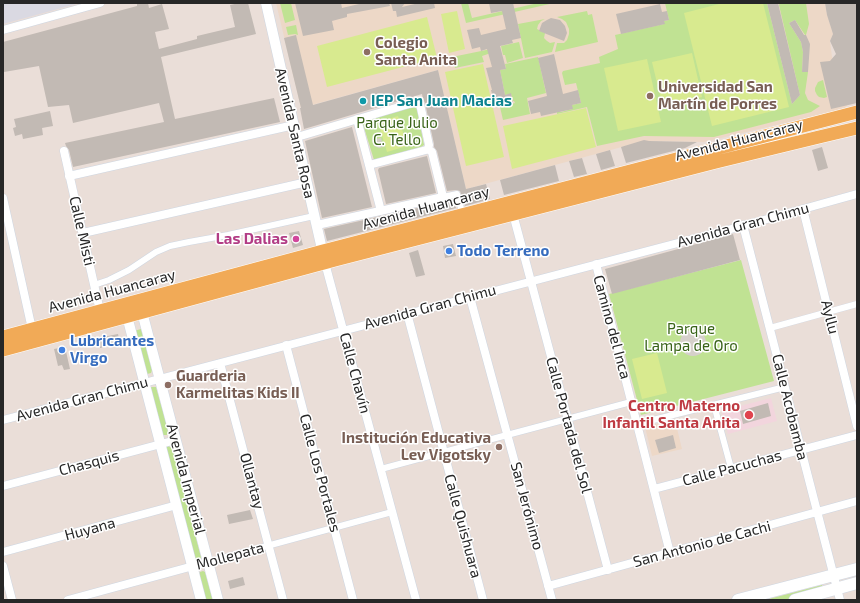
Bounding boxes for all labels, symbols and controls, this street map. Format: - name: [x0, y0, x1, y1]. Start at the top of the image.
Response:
- place label: Colegio Santa Anita: [375, 34, 457, 69]
- marker: Colegio Santa Anita: [362, 47, 372, 57]
- street label: Avenida Santa Rosa: [271, 66, 319, 200]
- place label: Universidad San Martín de Porres: [658, 78, 777, 113]
- marker: Universidad San Martín de Porres: [645, 91, 655, 101]
- place label: IEP San Juan Macias: [371, 92, 512, 110]
- marker: IEP San Juan Macias: [358, 96, 368, 106]
- park label: Parque Julio C. Tello: [356, 114, 438, 149]
- street label: Avenida Huancaray: [673, 115, 805, 165]
- street label: Avenida Huancaray: [360, 182, 492, 234]
- street label: Calle Misti: [65, 194, 99, 268]
- street label: Avenida Gran Chimu: [675, 199, 811, 251]
- place label: Las Dalias: [216, 230, 288, 248]
- marker: Las Dalias: [291, 234, 301, 244]
- place label: Todo Terreno: [457, 242, 549, 260]
- marker: Todo Terreno: [444, 246, 454, 256]
- street label: Avenida Huancaray: [46, 265, 178, 317]
- street label: Camino del Inca: [589, 273, 635, 381]
- street label: Avenida Gran Chimu: [362, 281, 498, 333]
- street label: Ayllu: [817, 298, 843, 336]
- park label: Parque Lampa de Oro: [644, 320, 738, 355]
- street label: Calle Chavín: [336, 331, 374, 415]
- place label: Lubricantes Virgo: [70, 332, 154, 367]
- marker: Lubricantes Virgo: [57, 345, 67, 355]
- street label: Calle Acobamba: [768, 352, 812, 462]
- street label: Calle Portada del Sol: [542, 355, 596, 495]
- place label: Guarderia Karmelitas Kids II: [176, 367, 300, 402]
- street label: Avenida Gran Chimu: [14, 373, 150, 425]
- marker: Guarderia Karmelitas Kids II: [163, 380, 173, 390]
- place label: Centro Materno Infantil Santa Anita: [603, 397, 740, 432]
- marker: Centro Materno Infantil Santa Anita: [743, 409, 755, 421]
- street label: Calle Los Portales: [296, 412, 344, 534]
- street label: Avenida Imperial: [163, 422, 209, 536]
- place label: Institución Educativa Lev Vigotsky: [342, 429, 491, 464]
- marker: Institución Educativa Lev Vigotsky: [494, 442, 504, 452]
- street label: Chasquis: [57, 446, 121, 480]
- street label: Calle Pacuchas: [680, 446, 784, 490]
- street label: Ollantay: [236, 451, 268, 511]
- street label: San Jerónimo: [507, 460, 547, 552]
- street label: Calle Quishuara: [440, 472, 486, 580]
- street label: Huyana: [63, 514, 117, 544]
- street label: San Antonio de Cachi: [631, 517, 773, 571]
- street label: Mollepata: [194, 538, 266, 574]

